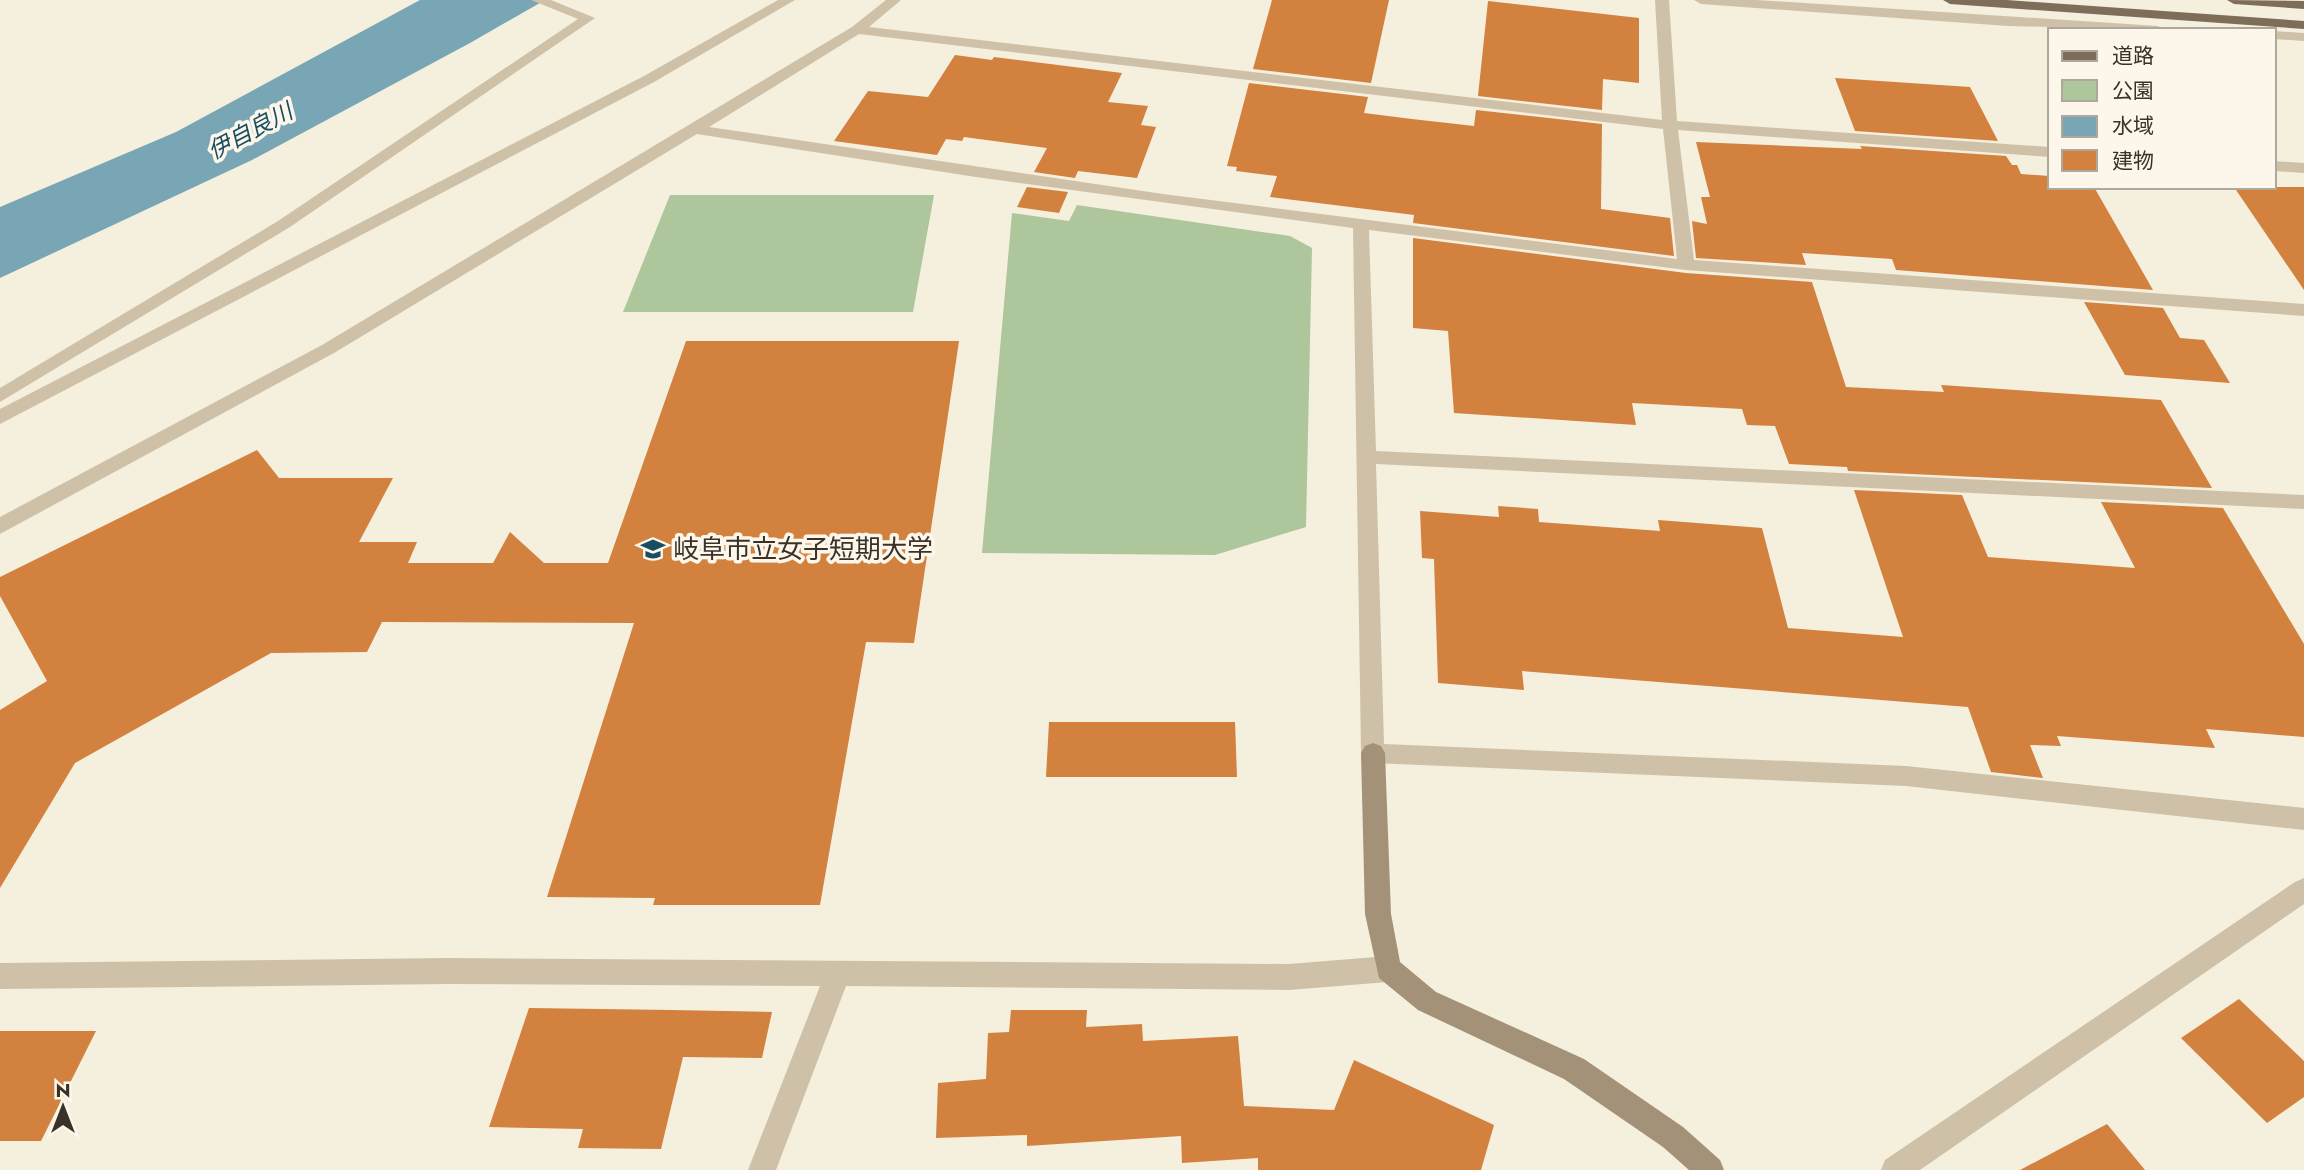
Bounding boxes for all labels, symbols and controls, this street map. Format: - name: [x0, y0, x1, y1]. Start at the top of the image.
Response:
- legend: [2048, 28, 2276, 189]
- text: 道路: [2112, 41, 2154, 71]
- text: 公園: [2112, 76, 2154, 106]
- water label: 伊自良川: [201, 93, 301, 168]
- text: 水域: [2112, 111, 2154, 141]
- text: 建物: [2112, 146, 2154, 176]
- place label: 岐阜市立女子短期大学: [673, 530, 933, 568]
- school or university icon: 岐阜市立女子短期大学: [639, 535, 667, 563]
- north arrow: [28, 1072, 98, 1142]
- text: N: [55, 1077, 71, 1104]

